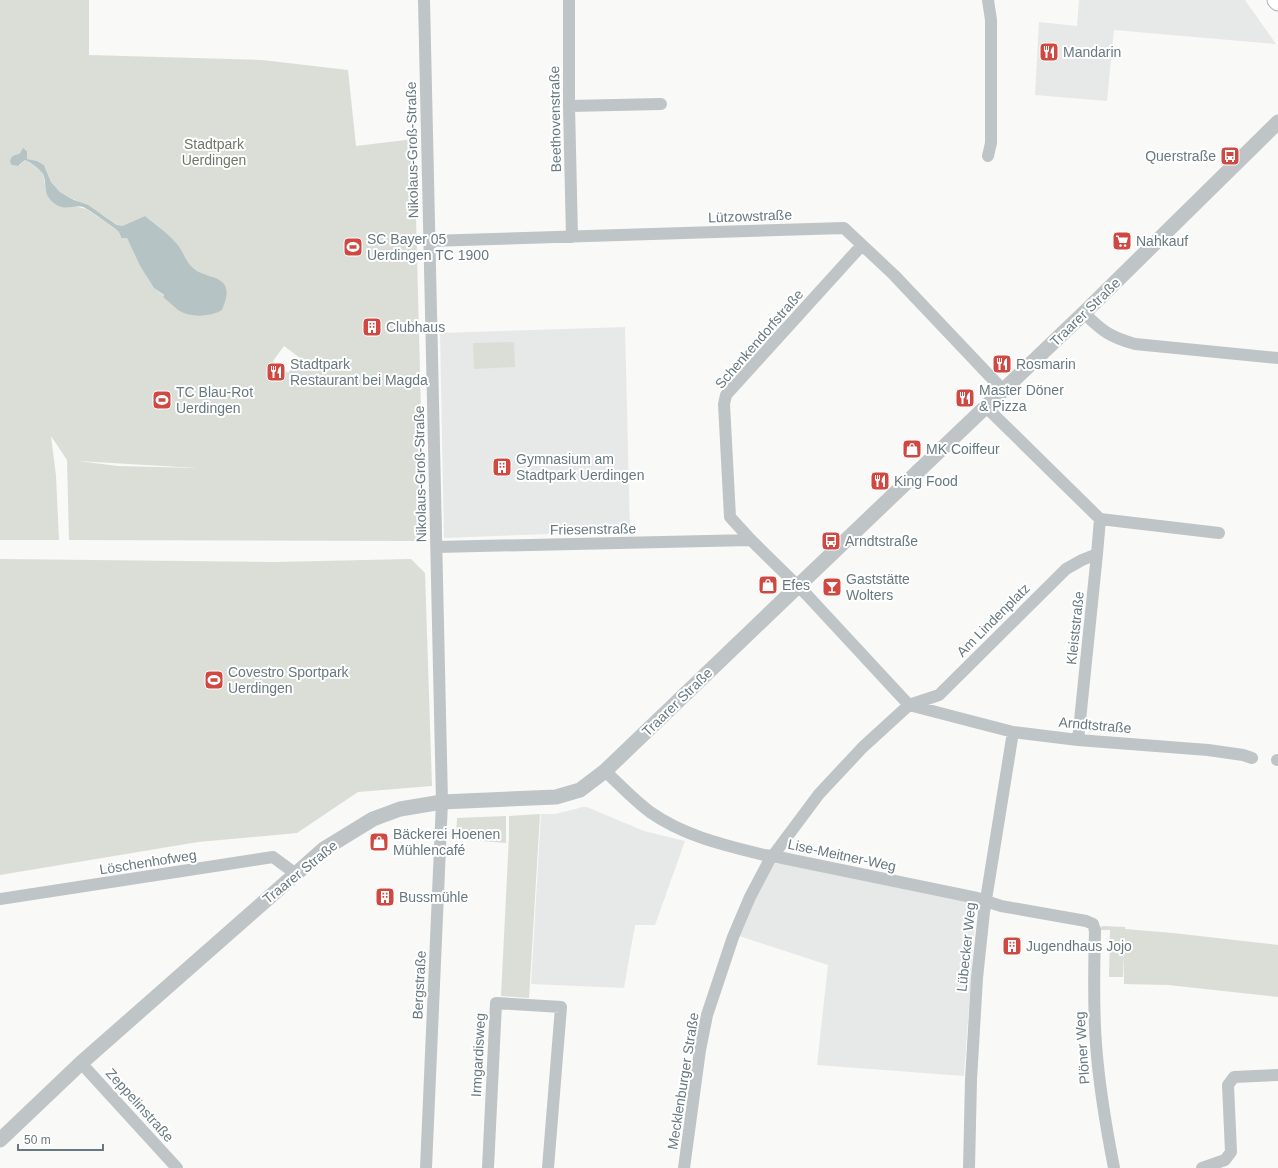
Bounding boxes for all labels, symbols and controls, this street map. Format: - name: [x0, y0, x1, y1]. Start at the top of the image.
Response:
- restaurant icon: Mandarin: [1038, 41, 1060, 63]
- place label: Mandarin: [1063, 44, 1121, 60]
- street label: Beethovenstraße: [546, 65, 564, 172]
- street label: Nikolaus-Groß-Straße: [403, 81, 421, 219]
- park label: Stadtpark Uerdingen: [182, 136, 246, 168]
- bus stop icon: Querstraße: [1219, 145, 1241, 167]
- place label: Querstraße: [1145, 148, 1216, 164]
- street label: Lützowstraße: [708, 207, 792, 225]
- supermarket icon: Nahkauf: [1111, 230, 1133, 252]
- place label: SC Bayer 05 Uerdingen TC 1900: [367, 231, 489, 263]
- place label: Nahkauf: [1136, 233, 1188, 249]
- sports icon: SC Bayer 05 Uerdingen TC 1900: [342, 236, 364, 258]
- street label: Traarer Straße: [1047, 274, 1124, 349]
- street label: Schenkendorfstraße: [712, 286, 807, 392]
- building icon: Clubhaus: [361, 316, 383, 338]
- place label: Clubhaus: [386, 319, 445, 335]
- restaurant icon: Rosmarin: [991, 353, 1013, 375]
- place label: Stadtpark Restaurant bei Magda: [290, 356, 428, 388]
- place label: Rosmarin: [1016, 356, 1076, 372]
- restaurant icon: Stadtpark Restaurant bei Magda: [265, 361, 287, 383]
- place label: Master Döner & Pizza: [979, 382, 1064, 414]
- place label: TC Blau-Rot Uerdingen: [176, 384, 253, 416]
- restaurant icon: Master Döner & Pizza: [954, 387, 976, 409]
- sports icon: TC Blau-Rot Uerdingen: [151, 389, 173, 411]
- street label: Nikolaus-Groß-Straße: [411, 405, 429, 543]
- shop icon: MK Coiffeur: [901, 438, 923, 460]
- place label: MK Coiffeur: [926, 441, 1000, 457]
- place label: Gymnasium am Stadtpark Uerdingen: [516, 451, 644, 483]
- building icon: Gymnasium am Stadtpark Uerdingen: [491, 456, 513, 478]
- restaurant icon: King Food: [869, 470, 891, 492]
- place label: King Food: [894, 473, 958, 489]
- street label: Friesenstraße: [550, 520, 637, 538]
- bus stop icon: Arndtstraße: [820, 530, 842, 552]
- place label: Arndtstraße: [845, 533, 918, 549]
- place label: Gaststätte Wolters: [846, 571, 910, 603]
- shop icon: Efes: [757, 574, 779, 596]
- bar icon: Gaststätte Wolters: [821, 576, 843, 598]
- place label: Efes: [782, 577, 810, 593]
- street label: Am Lindenplatz: [953, 580, 1033, 660]
- street label: Kleiststraße: [1063, 590, 1087, 666]
- place label: Covestro Sportpark Uerdingen: [228, 664, 350, 696]
- street label: Traarer Straße: [639, 664, 716, 739]
- sports icon: Covestro Sportpark Uerdingen: [203, 669, 225, 691]
- street label: Arndtstraße: [1058, 714, 1132, 736]
- place label: Bäckerei Hoenen Mühlencafé: [393, 826, 500, 858]
- shop icon: Bäckerei Hoenen Mühlencafé: [368, 831, 390, 853]
- street label: Lise-Meitner-Weg: [786, 836, 898, 874]
- street label: Traarer Straße: [259, 837, 341, 907]
- street label: Löschenhofweg: [98, 846, 198, 878]
- building icon: Bussmühle: [374, 886, 396, 908]
- place label: Bussmühle: [399, 889, 468, 905]
- street label: Lübecker Weg: [953, 901, 979, 993]
- building icon: Jugendhaus Jojo: [1001, 935, 1023, 957]
- place label: Jugendhaus Jojo: [1026, 938, 1132, 954]
- street label: Bergstraße: [409, 950, 429, 1020]
- street label: Mecklenburger Straße: [664, 1011, 702, 1151]
- street label: Plöner Weg: [1071, 1011, 1093, 1085]
- street label: Irmgardisweg: [468, 1013, 488, 1097]
- street label: Zeppelinstraße: [103, 1065, 177, 1145]
- scale bar: [18, 1126, 103, 1152]
- text: 50 m: [24, 1133, 51, 1147]

